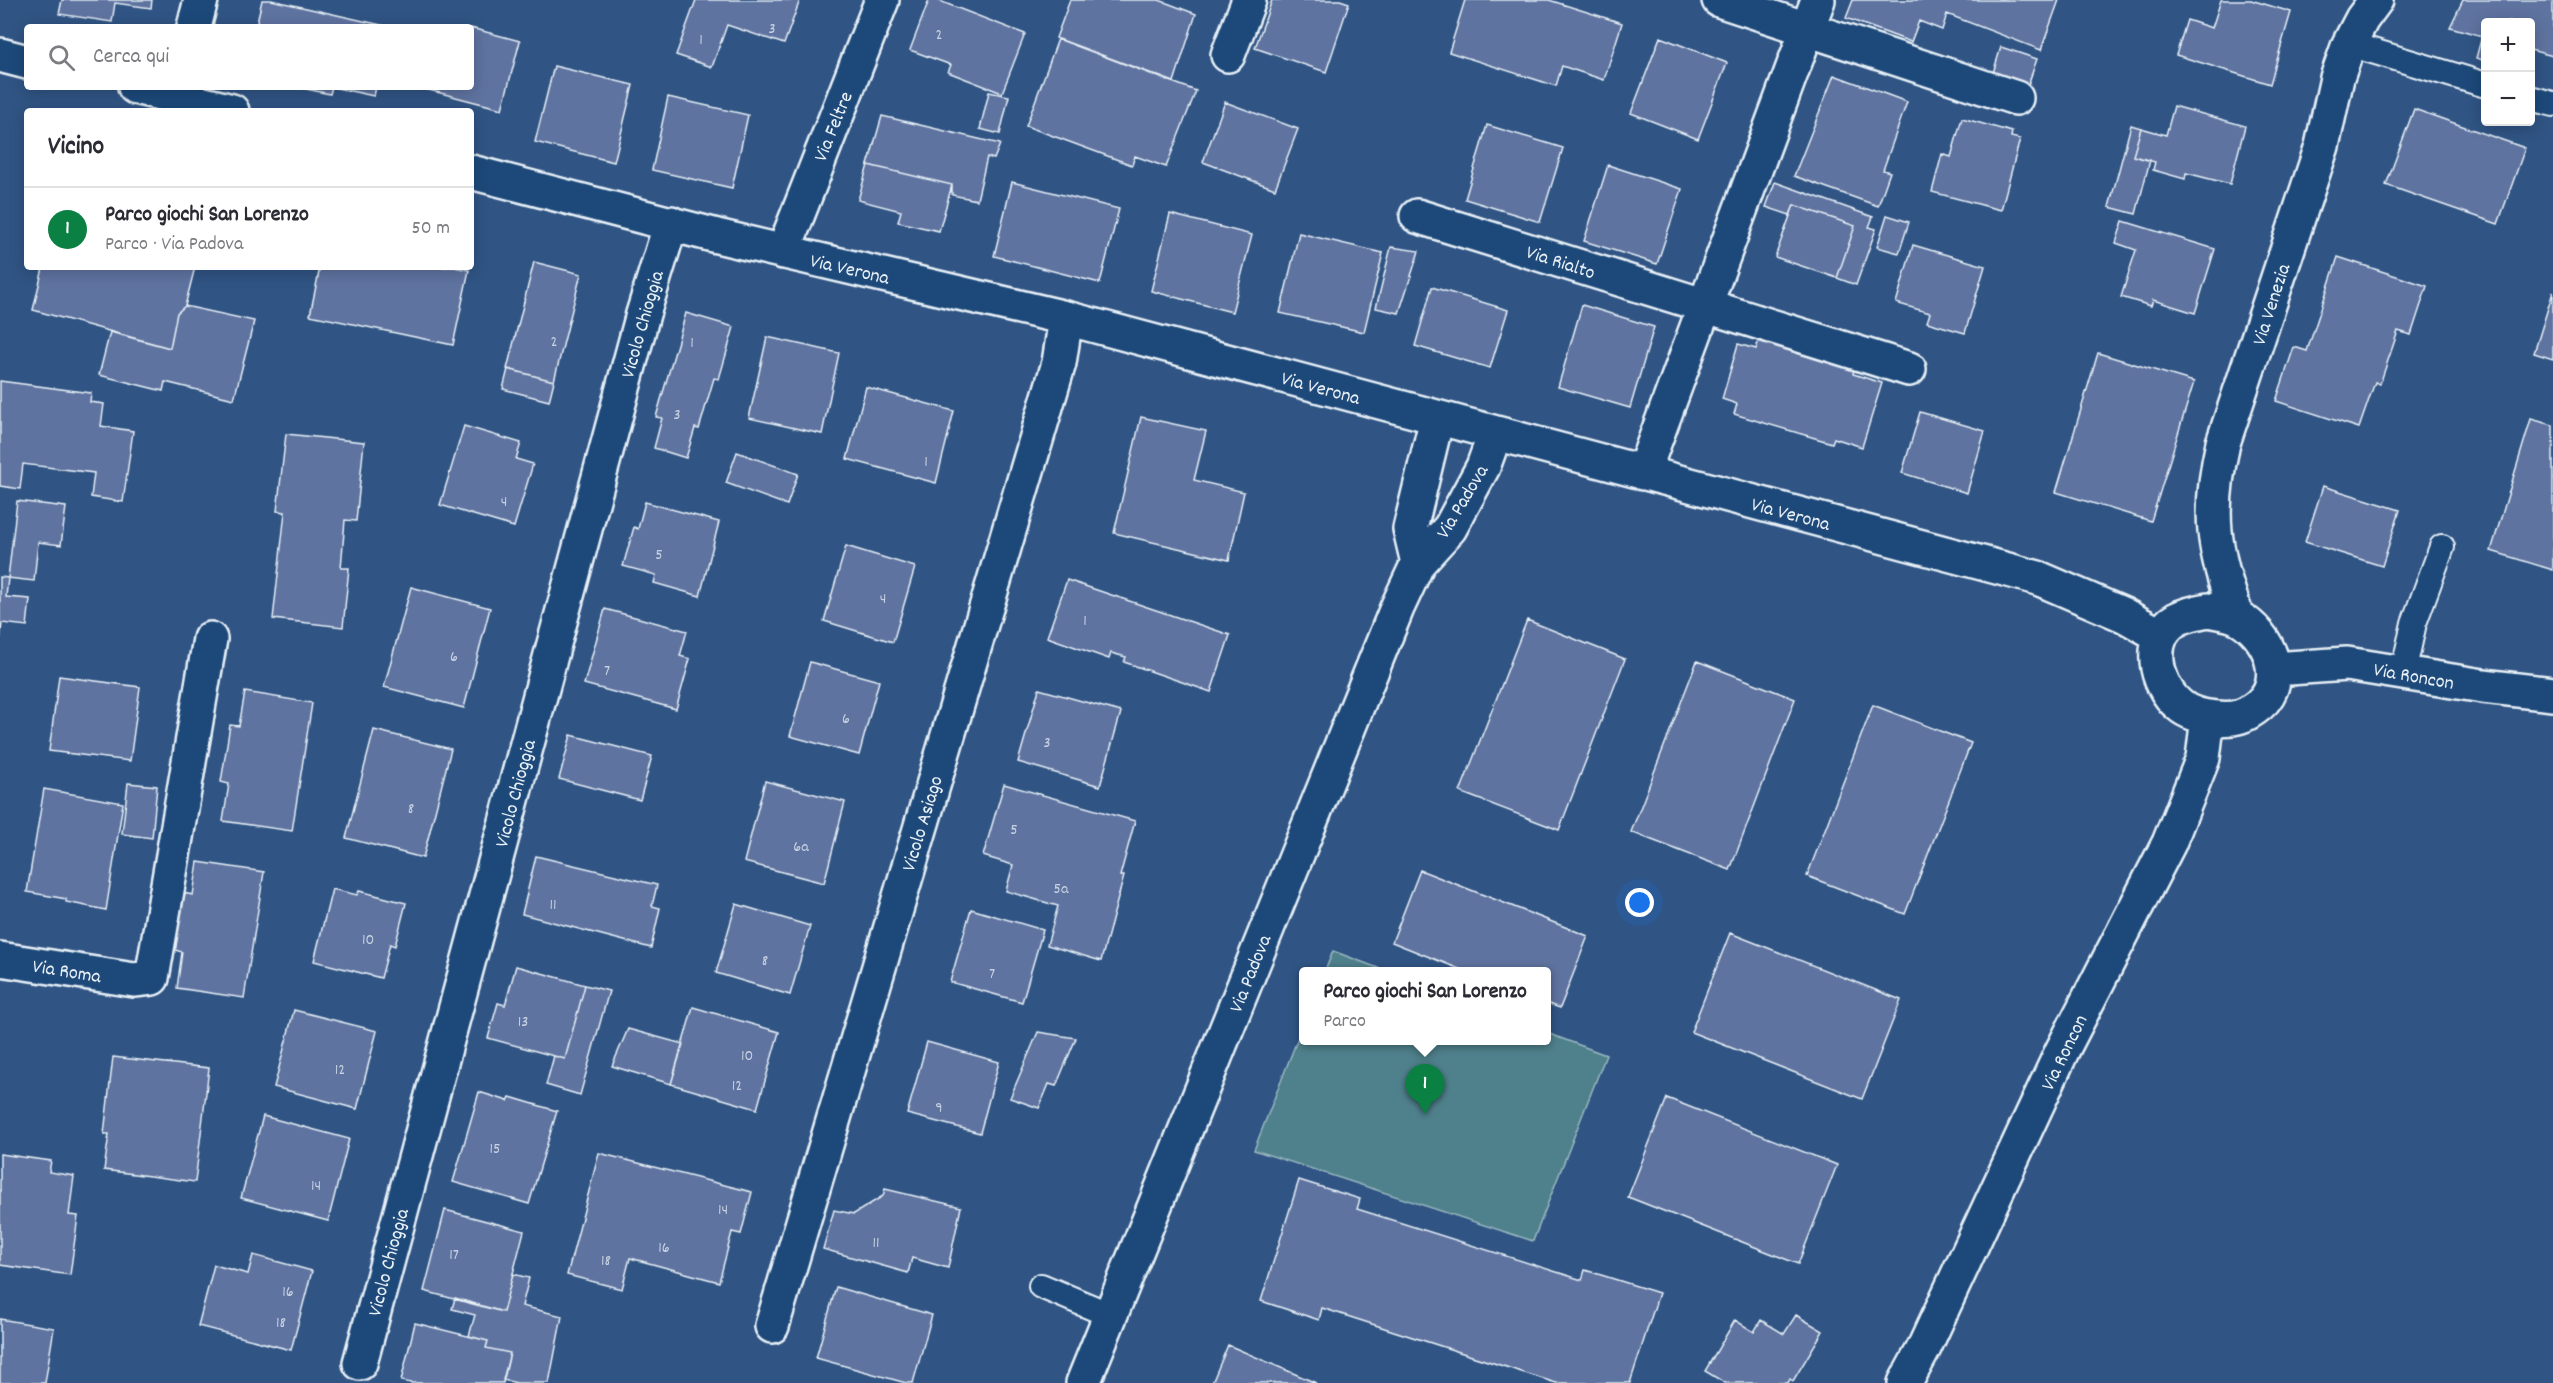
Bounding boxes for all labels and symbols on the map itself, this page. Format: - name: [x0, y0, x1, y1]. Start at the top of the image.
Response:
- house number: 3: [768, 18, 776, 41]
- house number: 2: [936, 24, 943, 47]
- house number: 1: [699, 29, 703, 52]
- street label: Via Feltre: [808, 88, 862, 166]
- street label: Via Rialto: [1522, 240, 1598, 288]
- street label: Via Verona: [807, 248, 892, 294]
- street label: Via Venezia: [2247, 260, 2299, 349]
- street label: Vicolo Chioggia: [615, 267, 673, 382]
- house number: 2: [551, 331, 558, 354]
- house number: 1: [690, 332, 694, 355]
- street label: Via Verona: [1278, 366, 1363, 414]
- house number: 3: [673, 404, 681, 427]
- house number: 1: [924, 451, 928, 474]
- street label: Via Padova: [1431, 460, 1497, 545]
- house number: 4: [501, 491, 507, 514]
- street label: Via Verona: [1748, 492, 1833, 540]
- house number: 5: [655, 544, 663, 567]
- house number: 4: [880, 588, 886, 611]
- house number: 1: [1083, 610, 1087, 633]
- house number: 6: [450, 646, 458, 669]
- street label: Via Roncon: [2371, 657, 2456, 699]
- house number: 7: [604, 660, 610, 683]
- house number: 6: [842, 708, 850, 731]
- house number: 3: [1043, 732, 1051, 755]
- street label: Vicolo Chioggia: [489, 736, 545, 851]
- street label: Vicolo Asiago: [896, 773, 952, 875]
- house number: 8: [408, 798, 414, 821]
- house number: 5: [1010, 819, 1018, 842]
- house number: 6a: [793, 836, 809, 859]
- house number: 5a: [1054, 878, 1069, 901]
- your location: [1625, 888, 1654, 917]
- house number: 11: [549, 894, 557, 917]
- house number: 10: [362, 929, 374, 952]
- street label: Via Padova: [1223, 930, 1280, 1017]
- house number: 8: [762, 950, 768, 973]
- street label: Via Roma: [30, 954, 103, 992]
- house number: 7: [989, 963, 995, 986]
- house number: 13: [518, 1011, 528, 1034]
- street label: Via Roncon: [2035, 1011, 2096, 1096]
- house number: 10: [741, 1045, 753, 1068]
- house number: 12: [335, 1059, 345, 1082]
- pin: 1: [1406, 1064, 1444, 1114]
- house number: 12: [732, 1075, 742, 1098]
- house number: 9: [935, 1097, 943, 1120]
- house number: 15: [490, 1138, 500, 1161]
- house number: 14: [311, 1175, 321, 1198]
- house number: 14: [718, 1199, 728, 1222]
- street label: Vicolo Chioggia: [362, 1205, 418, 1320]
- house number: 11: [872, 1232, 880, 1255]
- house number: 16: [658, 1237, 670, 1260]
- house number: 17: [449, 1244, 459, 1267]
- house number: 18: [601, 1250, 611, 1273]
- house number: 16: [282, 1281, 294, 1304]
- house number: 18: [276, 1312, 286, 1335]

